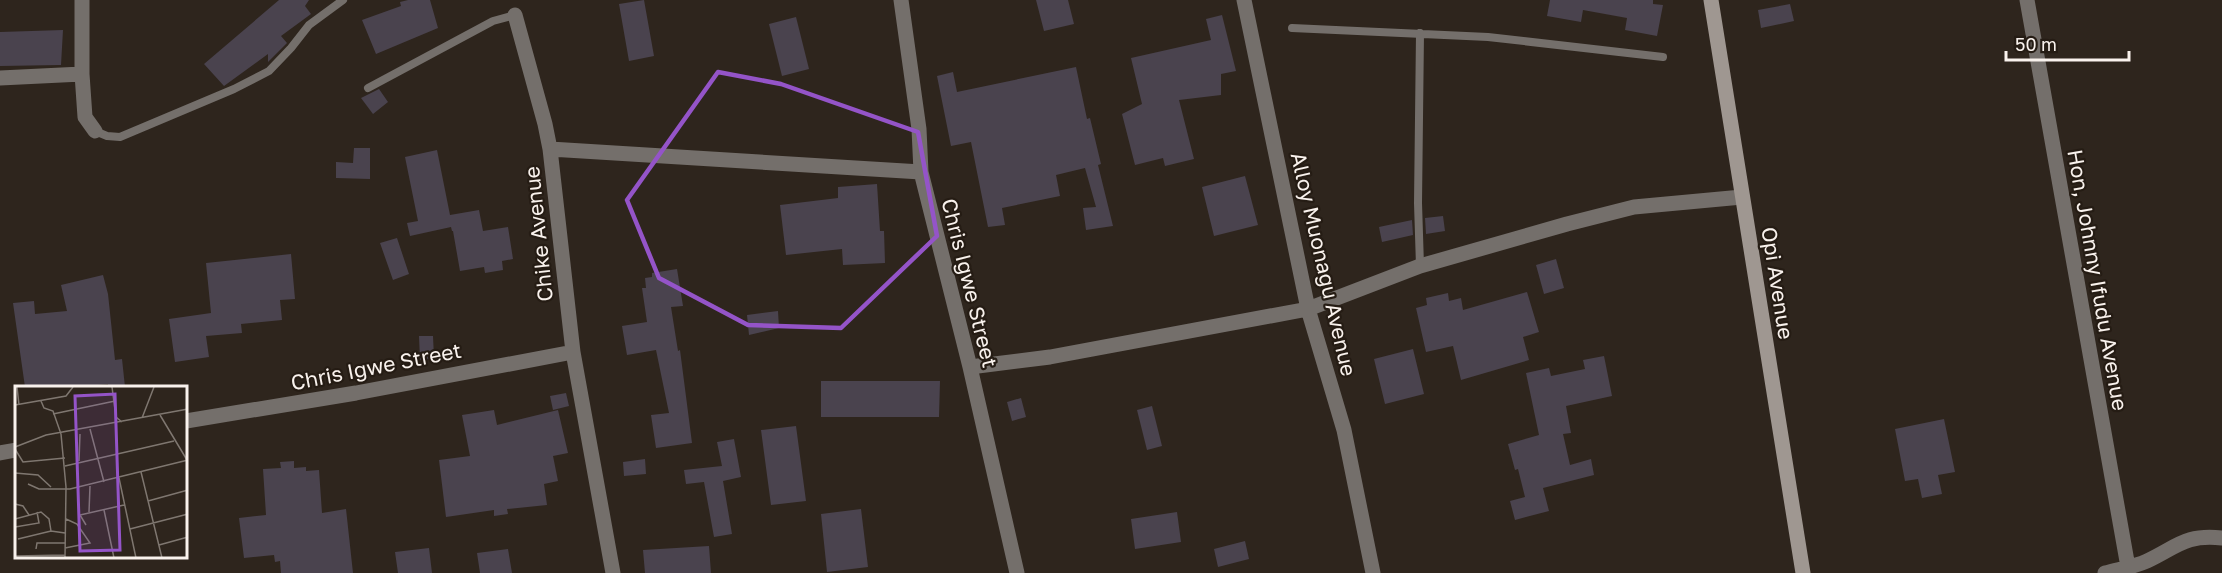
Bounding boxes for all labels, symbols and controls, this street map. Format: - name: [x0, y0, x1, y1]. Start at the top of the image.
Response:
- scale bar: [2006, 24, 2129, 62]
- text: 50 m: [2015, 33, 2057, 55]
- street label: Hon, Johnny Ifudu Avenue: [2062, 147, 2134, 413]
- street label: Alloy Muonagu Avenue: [1286, 149, 1362, 379]
- street label: Chike Avenue: [518, 165, 558, 303]
- street label: Chris Igwe Street: [936, 196, 1004, 370]
- street label: Opi Avenue: [1756, 225, 1800, 341]
- street label: Chris Igwe Street: [288, 337, 464, 395]
- inset map: [15, 386, 188, 558]

